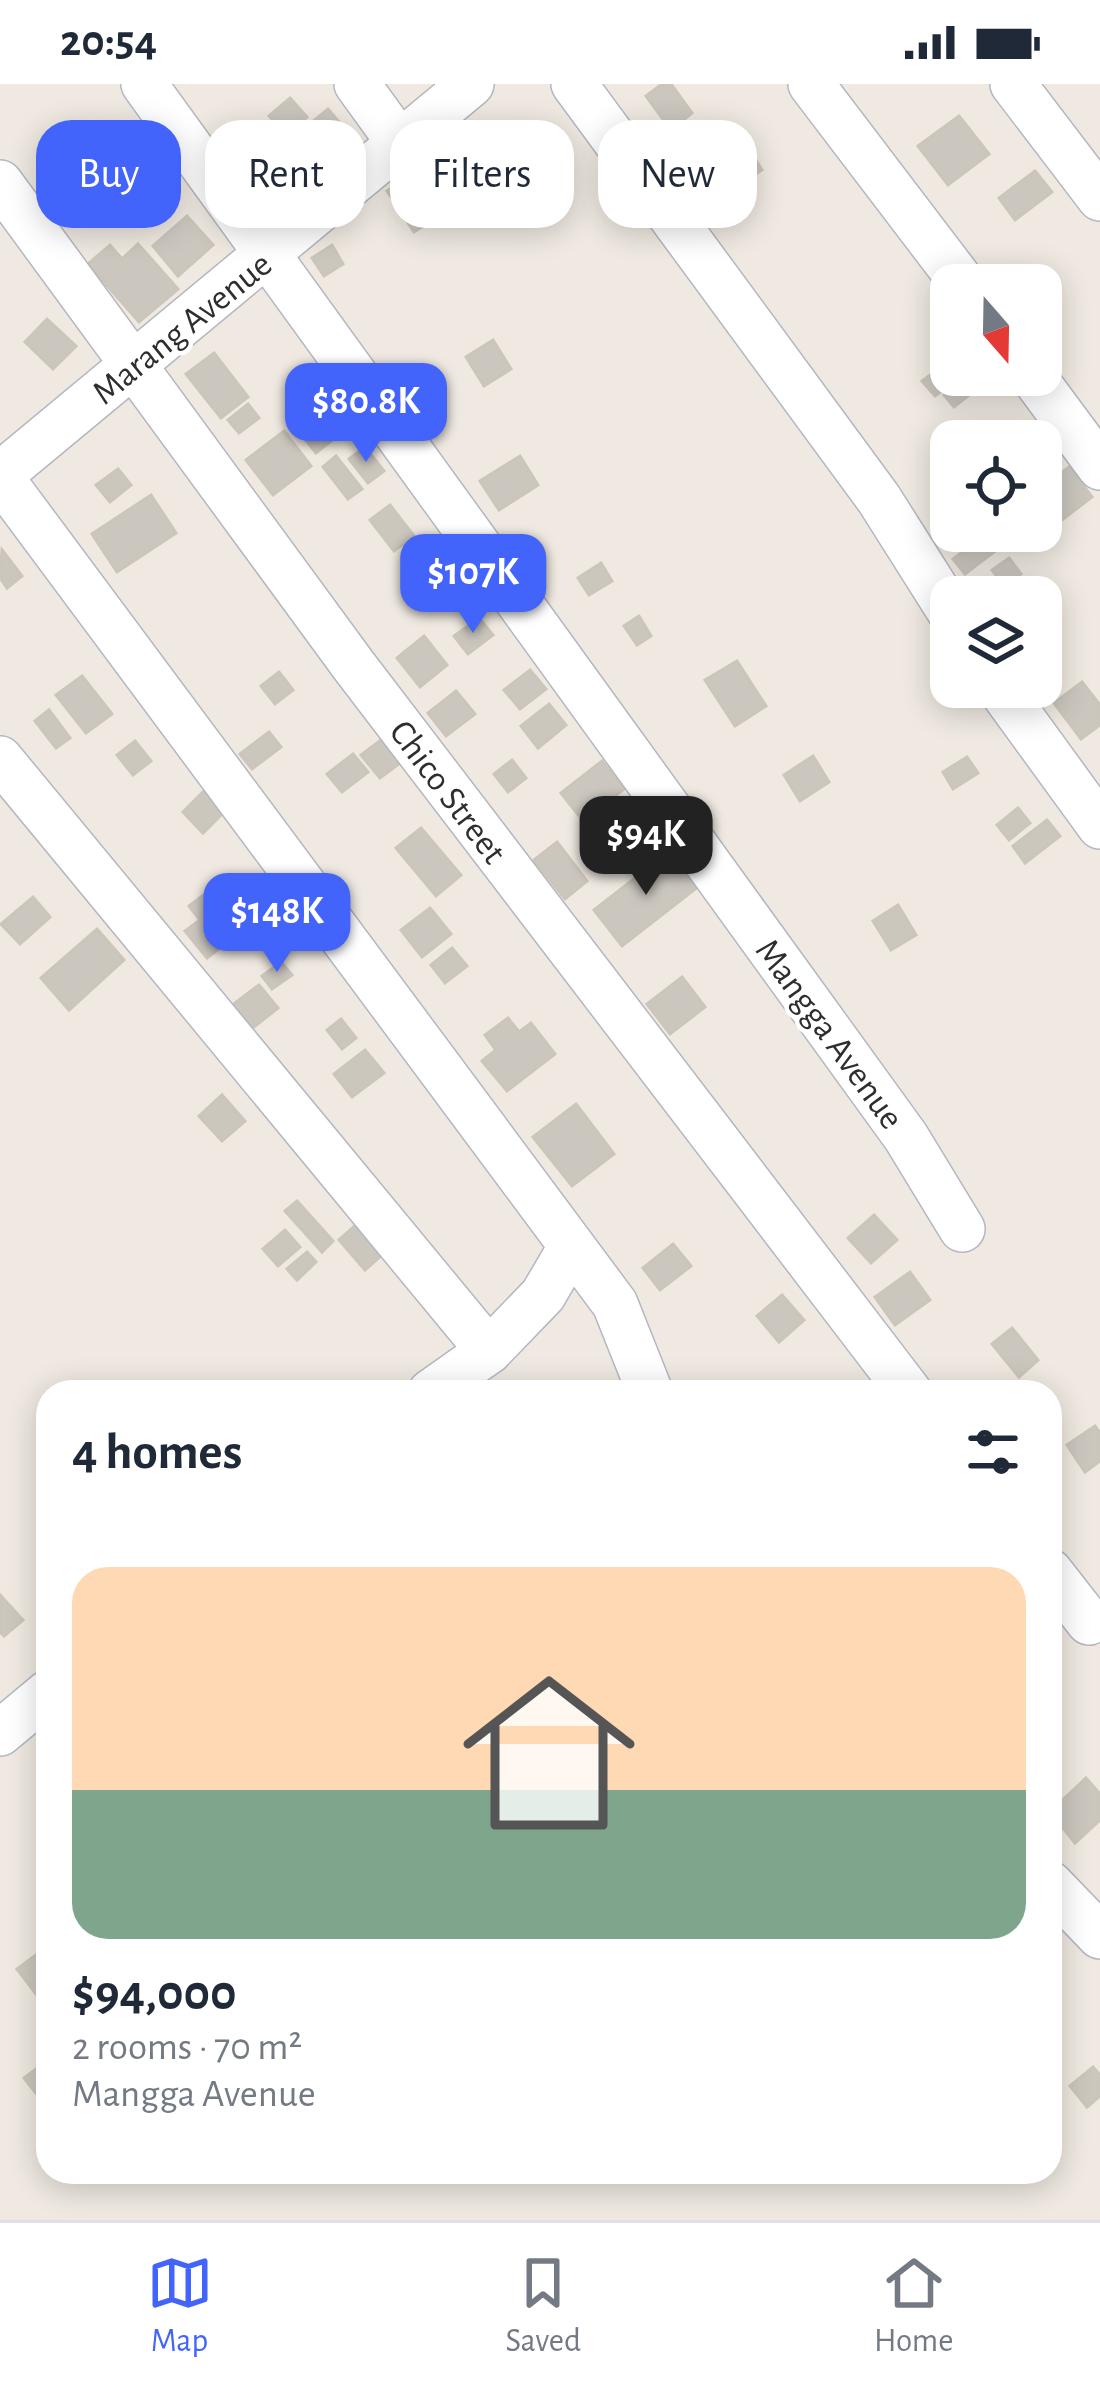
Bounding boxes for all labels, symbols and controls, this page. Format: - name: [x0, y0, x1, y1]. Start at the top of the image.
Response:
- text: 20:54: [60, 19, 157, 64]
- chip: Buy: [36, 120, 181, 228]
- chip: Rent: [205, 120, 366, 228]
- chip: Filters: [390, 120, 574, 228]
- chip: New: [598, 120, 757, 228]
- street label: Marang Avenue: [86, 246, 279, 411]
- north arrow: [930, 264, 1062, 396]
- map controls: [930, 264, 1062, 708]
- pin: $80.8K: [268, 363, 464, 465]
- text: $80.8K: [312, 382, 420, 421]
- button: locate: [930, 420, 1062, 552]
- pin: $107K: [389, 534, 557, 636]
- text: $107K: [427, 553, 519, 592]
- button: layers: [930, 576, 1062, 708]
- street label: Chico Street: [382, 714, 513, 871]
- pin: $94K: [575, 796, 717, 898]
- text: $94K: [607, 815, 685, 854]
- pin: $148K: [193, 873, 361, 975]
- text: $148K: [230, 892, 324, 931]
- street label: Mangga Avenue: [749, 933, 910, 1136]
- icon: filters: [960, 1419, 1026, 1485]
- text: 4 homes: [72, 1427, 242, 1478]
- icon: home: [441, 1645, 657, 1861]
- text: $94,000: [72, 1968, 237, 2019]
- text: 2 rooms · 70 m²: [72, 2028, 302, 2067]
- text: Mangga Avenue: [72, 2075, 316, 2114]
- tab: Map: [147, 2250, 213, 2362]
- tab: Saved: [506, 2250, 581, 2362]
- tab: Home: [874, 2250, 953, 2362]

